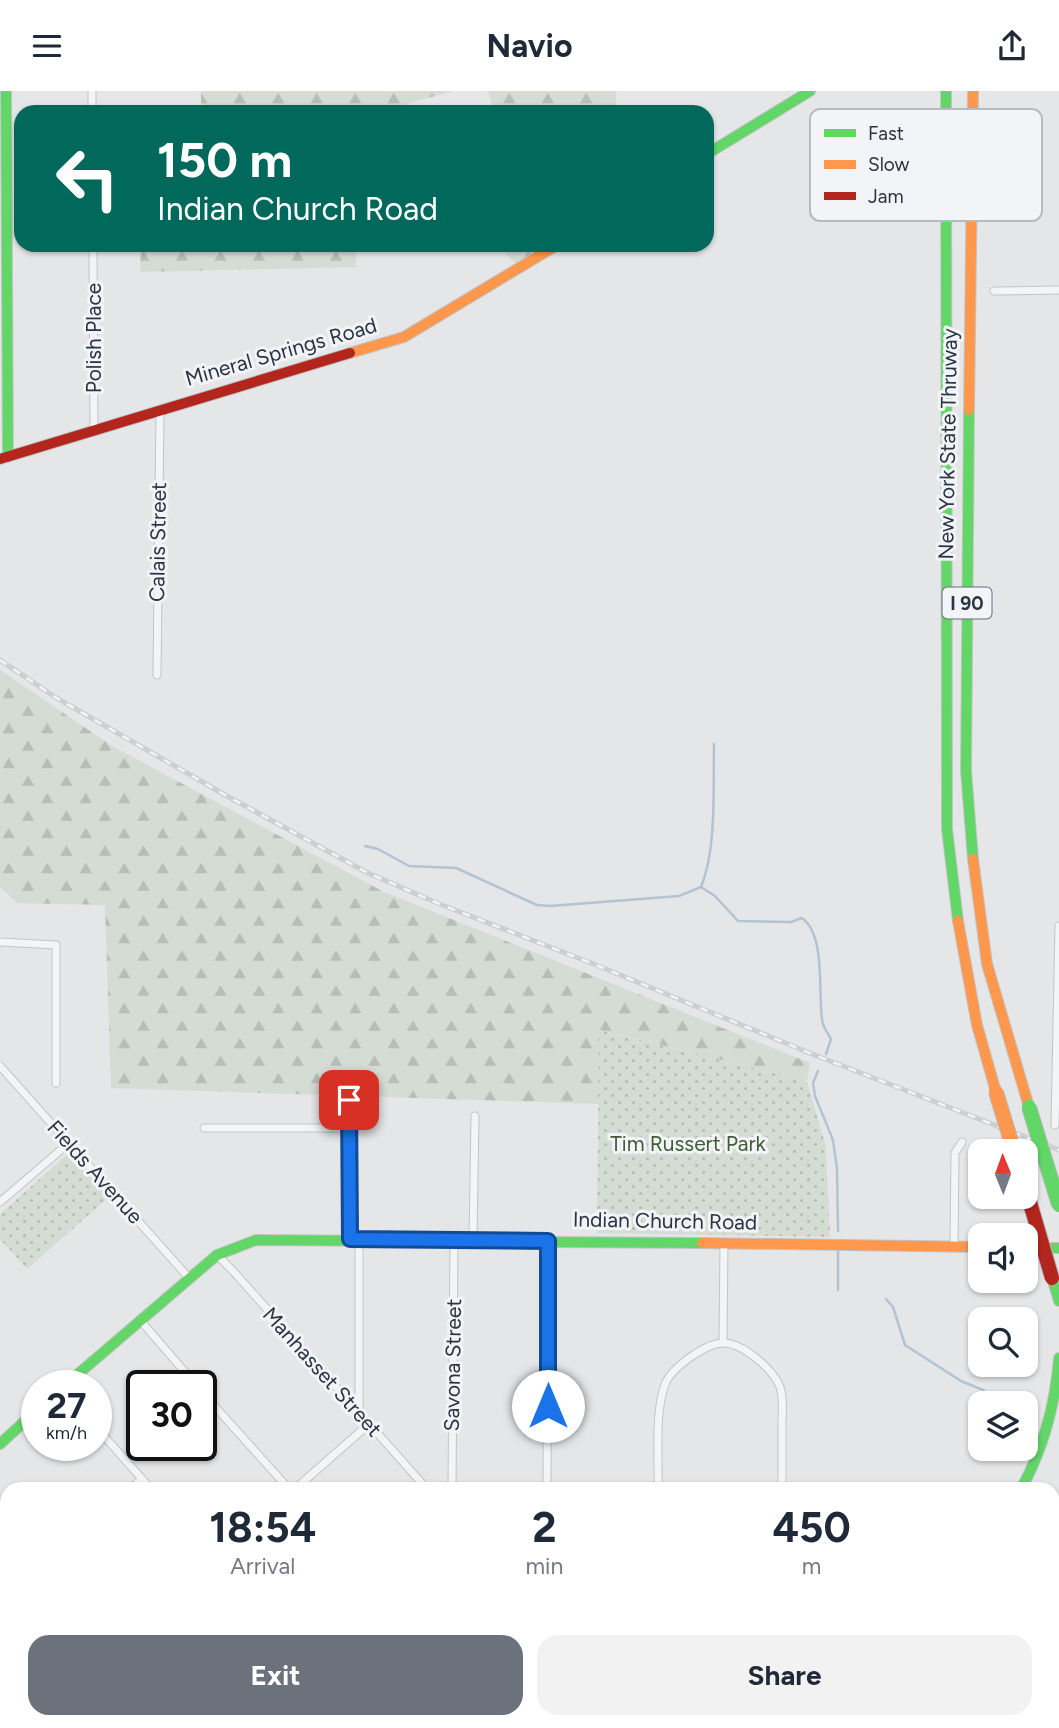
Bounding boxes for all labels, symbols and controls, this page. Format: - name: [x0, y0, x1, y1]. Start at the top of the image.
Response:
- icon: menu: [28, 27, 66, 65]
- text: Navio: [486, 27, 573, 65]
- icon: share: [993, 27, 1031, 65]
- legend: [810, 109, 1042, 221]
- text: Fast: [868, 122, 904, 145]
- text: 150 m: [157, 130, 292, 189]
- icon: left: [42, 133, 133, 224]
- text: Slow: [868, 153, 910, 176]
- text: Jam: [868, 185, 904, 208]
- text: Indian Church Road: [157, 190, 438, 228]
- street label: Polish Place: [81, 283, 106, 393]
- street label: Mineral Springs Road: [182, 312, 380, 391]
- street label: New York State Thruway: [933, 328, 962, 560]
- street label: Calais Street: [144, 482, 171, 602]
- road number: I 90: [942, 587, 992, 618]
- pin: [319, 1070, 379, 1130]
- icon: arrive: [330, 1081, 368, 1119]
- street label: Fields Avenue: [42, 1115, 148, 1229]
- park label: Tim Russert Park: [610, 1131, 767, 1156]
- north arrow: [968, 1139, 1038, 1209]
- map controls: [968, 1139, 1038, 1461]
- street label: Indian Church Road: [573, 1206, 757, 1235]
- button: sound: [968, 1223, 1038, 1293]
- street label: Savona Street: [439, 1298, 466, 1432]
- street label: Manhasset Street: [258, 1302, 387, 1442]
- button: search: [968, 1307, 1038, 1377]
- position arrow: [511, 1369, 585, 1443]
- speed limit sign: 30: [126, 1370, 217, 1461]
- text: 27: [47, 1385, 86, 1427]
- button: layers: [968, 1391, 1038, 1461]
- text: km/h: [46, 1422, 87, 1444]
- text: 18:54: [209, 1502, 316, 1553]
- text: 2: [532, 1502, 557, 1553]
- text: 450: [773, 1502, 851, 1553]
- text: Arrival: [230, 1552, 295, 1580]
- text: min: [526, 1552, 563, 1580]
- text: m: [802, 1552, 821, 1580]
- button: Exit: [28, 1635, 523, 1715]
- button: Share: [537, 1635, 1032, 1715]

